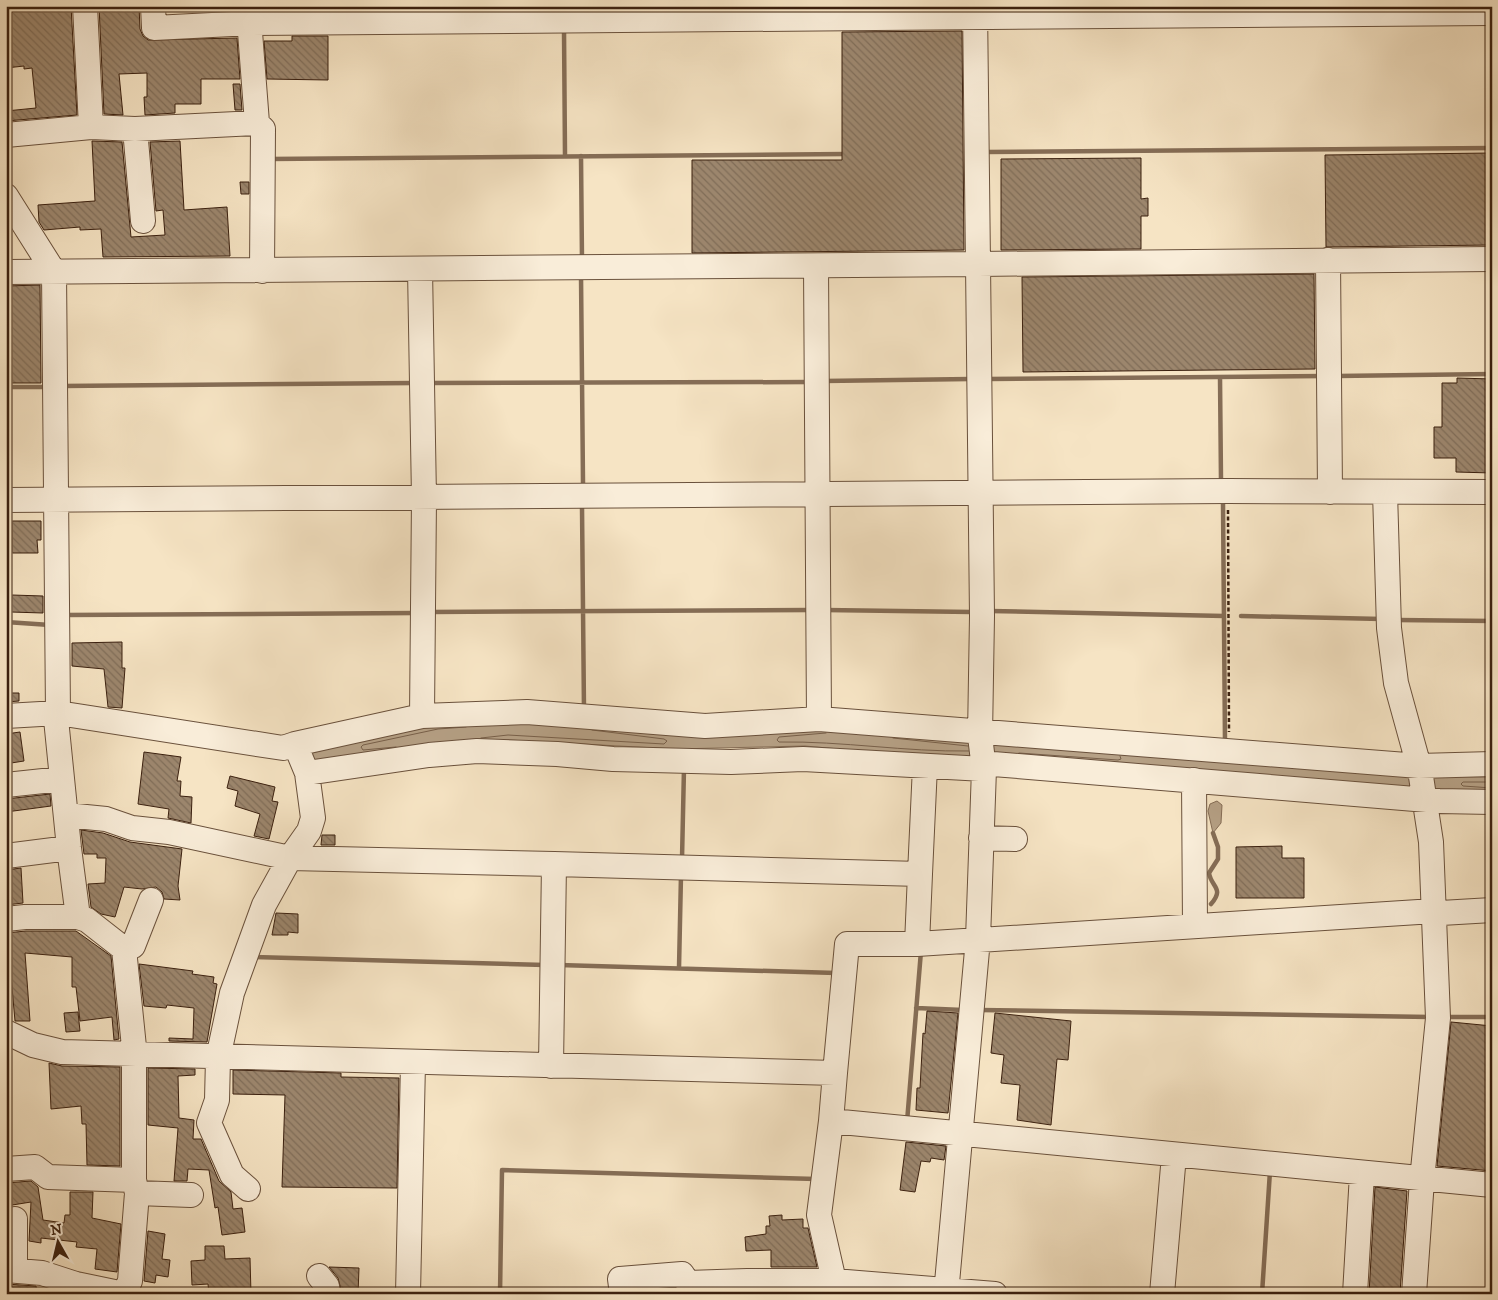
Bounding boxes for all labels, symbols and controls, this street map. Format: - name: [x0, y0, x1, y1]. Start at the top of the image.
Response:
- north arrow: [32, 1218, 82, 1268]
- text: N: [49, 1220, 64, 1240]

